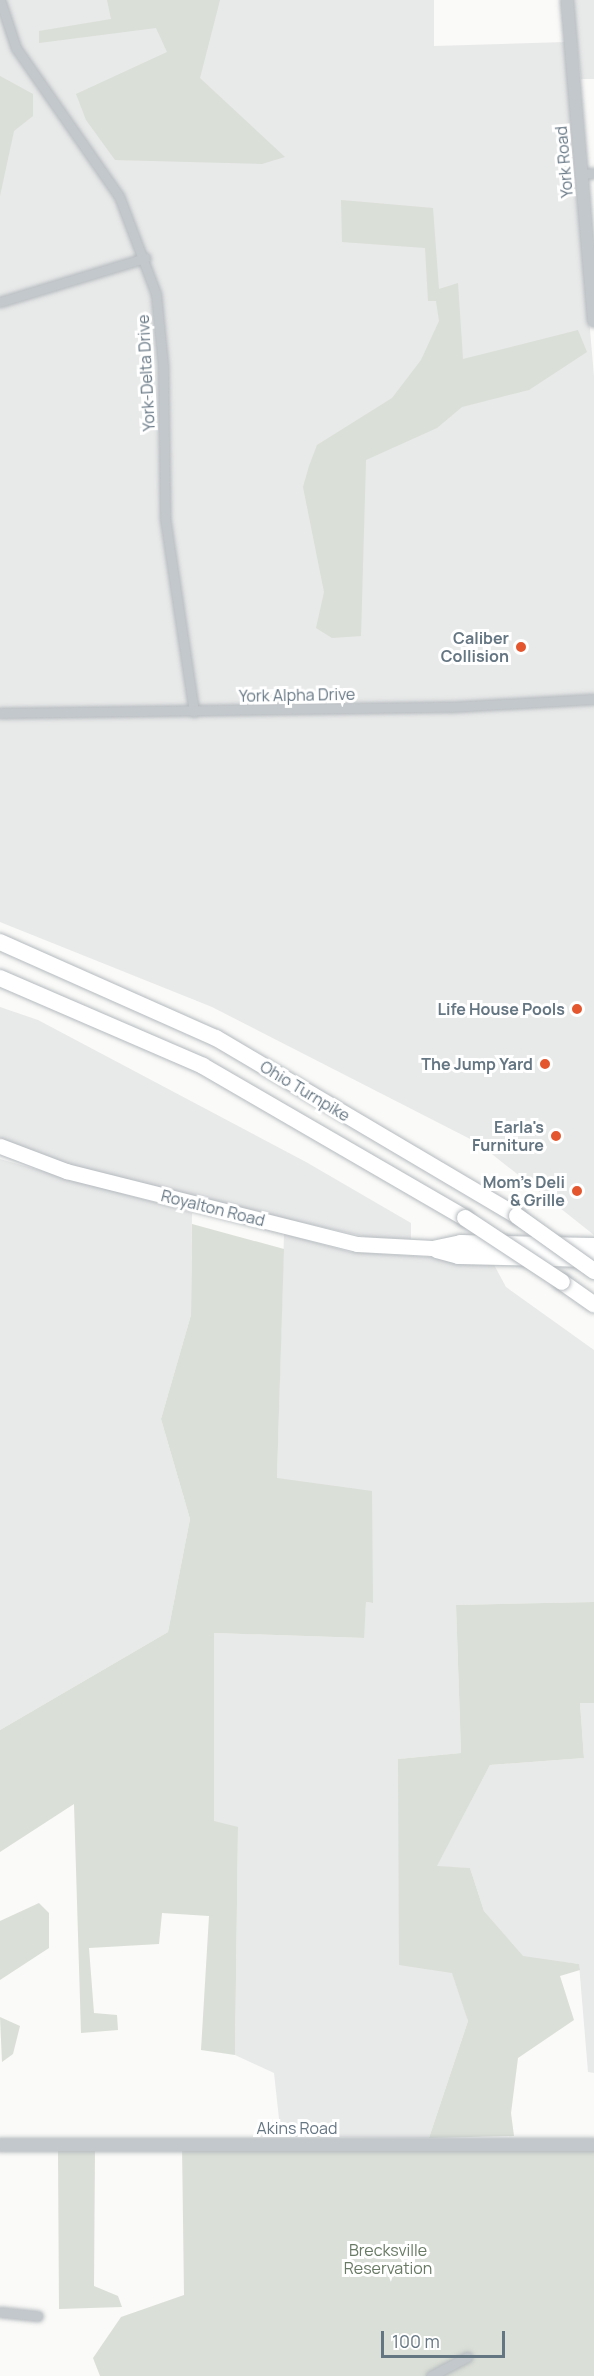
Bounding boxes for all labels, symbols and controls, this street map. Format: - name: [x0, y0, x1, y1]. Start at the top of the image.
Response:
- street label: York Road: [551, 125, 577, 199]
- street label: York-Delta Drive: [133, 314, 159, 432]
- place label: Caliber Collision: [441, 628, 509, 666]
- marker: Caliber Collision: [514, 640, 528, 654]
- street label: York Alpha Drive: [239, 684, 355, 706]
- place label: Life House Pools: [437, 999, 565, 1019]
- marker: Life House Pools: [570, 1002, 584, 1016]
- place label: The Jump Yard: [421, 1054, 533, 1074]
- street label: Ohio Turnpike: [257, 1057, 353, 1125]
- marker: The Jump Yard: [538, 1057, 552, 1071]
- place label: Earla's Furniture: [472, 1117, 544, 1155]
- marker: Earla's Furniture: [549, 1129, 563, 1143]
- place label: Mom's Deli & Grille: [483, 1172, 565, 1210]
- marker: Mom's Deli & Grille: [570, 1184, 584, 1198]
- street label: Royalton Road: [159, 1186, 267, 1230]
- street label: Akins Road: [257, 2118, 337, 2138]
- park label: Brecksville Reservation: [344, 2240, 432, 2278]
- scale bar: [384, 2319, 508, 2357]
- text: 100 m: [392, 2329, 440, 2353]

